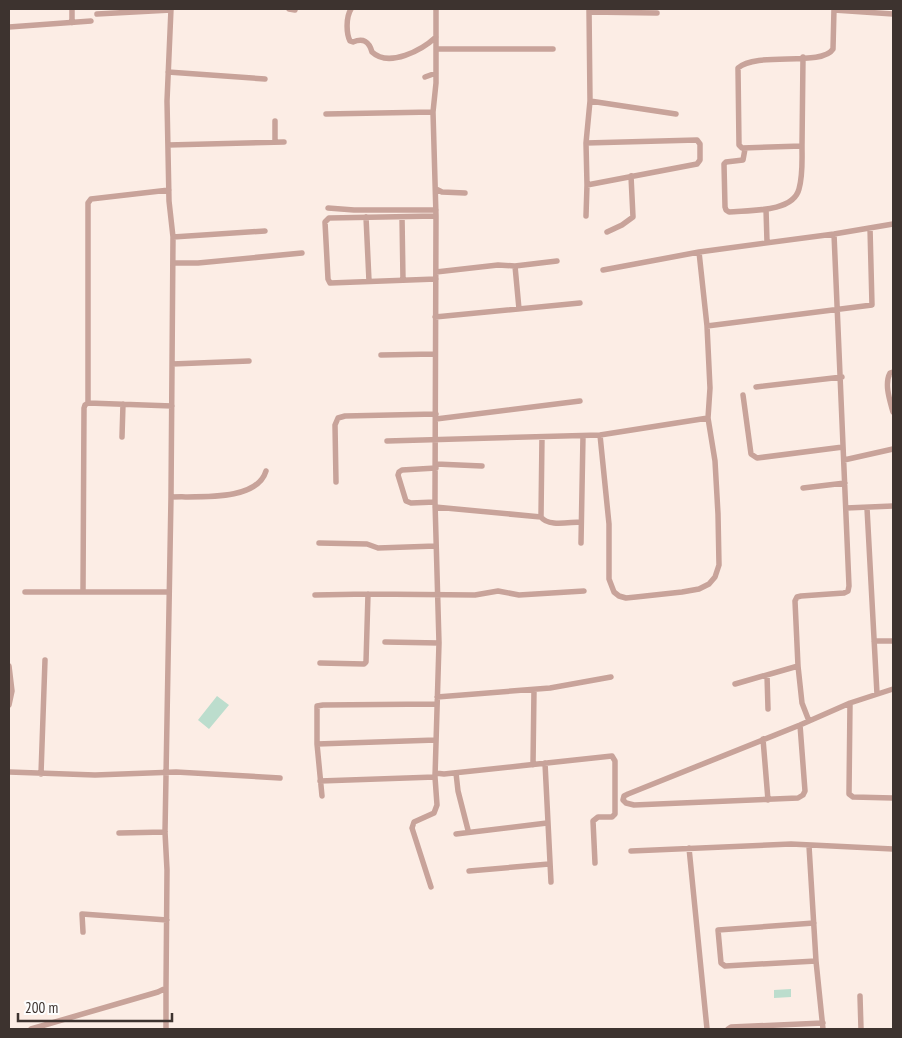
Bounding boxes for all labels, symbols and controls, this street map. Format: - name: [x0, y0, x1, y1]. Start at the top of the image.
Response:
- scale bar: [18, 990, 171, 1022]
- text: 200 m: [25, 998, 58, 1017]

